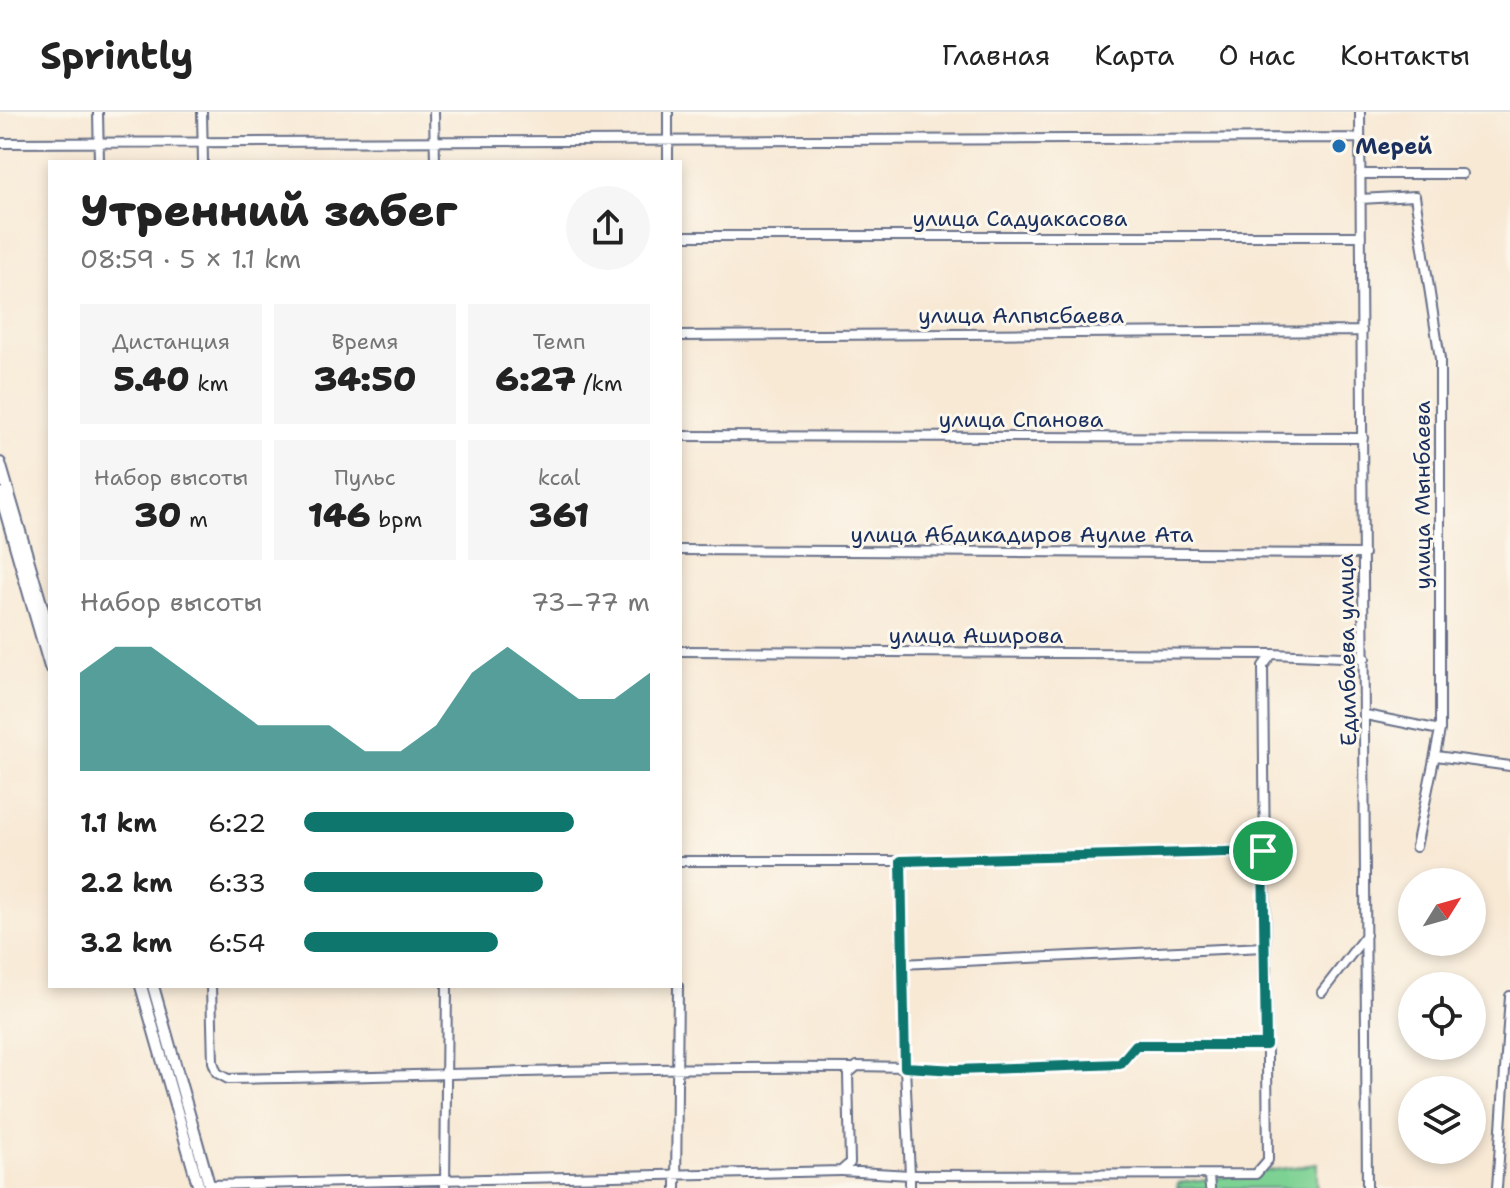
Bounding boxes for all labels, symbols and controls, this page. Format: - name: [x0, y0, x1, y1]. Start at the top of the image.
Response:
- text: Sprintly: [40, 30, 194, 81]
- text: Главная: [942, 36, 1050, 74]
- text: Карта: [1094, 36, 1174, 74]
- text: О нас: [1218, 36, 1296, 74]
- text: Контакты: [1340, 36, 1470, 74]
- place label: Мерей: [1355, 132, 1432, 161]
- marker: Мерей: [1330, 137, 1348, 155]
- text: Утренний забег: [80, 181, 458, 240]
- button: share: [566, 186, 650, 270]
- street label: улица Садуакасова: [913, 204, 1128, 233]
- text: 08:59 · 5 × 1.1 km: [80, 241, 301, 276]
- street label: улица Алпысбаева: [918, 301, 1124, 330]
- text: Дистанция: [112, 327, 230, 356]
- text: Время: [331, 327, 399, 356]
- text: Темп: [532, 327, 586, 356]
- text: 5.40: [113, 356, 190, 402]
- text: 34:50: [313, 356, 417, 402]
- text: 6:27: [495, 356, 576, 402]
- text: km: [190, 369, 229, 398]
- text: /km: [576, 369, 623, 398]
- street label: улица Мынбаева: [1408, 400, 1437, 590]
- street label: улица Спанова: [939, 405, 1104, 434]
- text: Набор высоты: [94, 463, 248, 492]
- text: Пульс: [334, 463, 396, 492]
- text: kcal: [538, 463, 580, 492]
- text: 30: [134, 492, 182, 538]
- text: 146: [308, 492, 371, 538]
- text: 361: [529, 492, 589, 538]
- text: m: [182, 505, 208, 534]
- text: bpm: [371, 505, 422, 534]
- street label: улица Абдикадиров Аулие Ата: [851, 520, 1194, 549]
- street label: Едилбаева улица: [1331, 553, 1363, 746]
- text: Набор высоты: [80, 584, 262, 619]
- text: 73–77 m: [531, 584, 650, 619]
- street label: улица Аширова: [889, 621, 1063, 650]
- text: 1.1 km: [80, 805, 157, 840]
- text: 6:22: [208, 805, 266, 840]
- pin: [1229, 817, 1297, 885]
- icon: arrive: [1241, 829, 1285, 873]
- text: 2.2 km: [80, 865, 173, 900]
- text: 6:33: [208, 865, 266, 900]
- north arrow: [1398, 868, 1486, 956]
- map controls: [1398, 868, 1486, 1164]
- text: 3.2 km: [80, 925, 172, 960]
- text: 6:54: [208, 925, 265, 960]
- button: locate: [1398, 972, 1486, 1060]
- button: layers: [1398, 1076, 1486, 1164]

